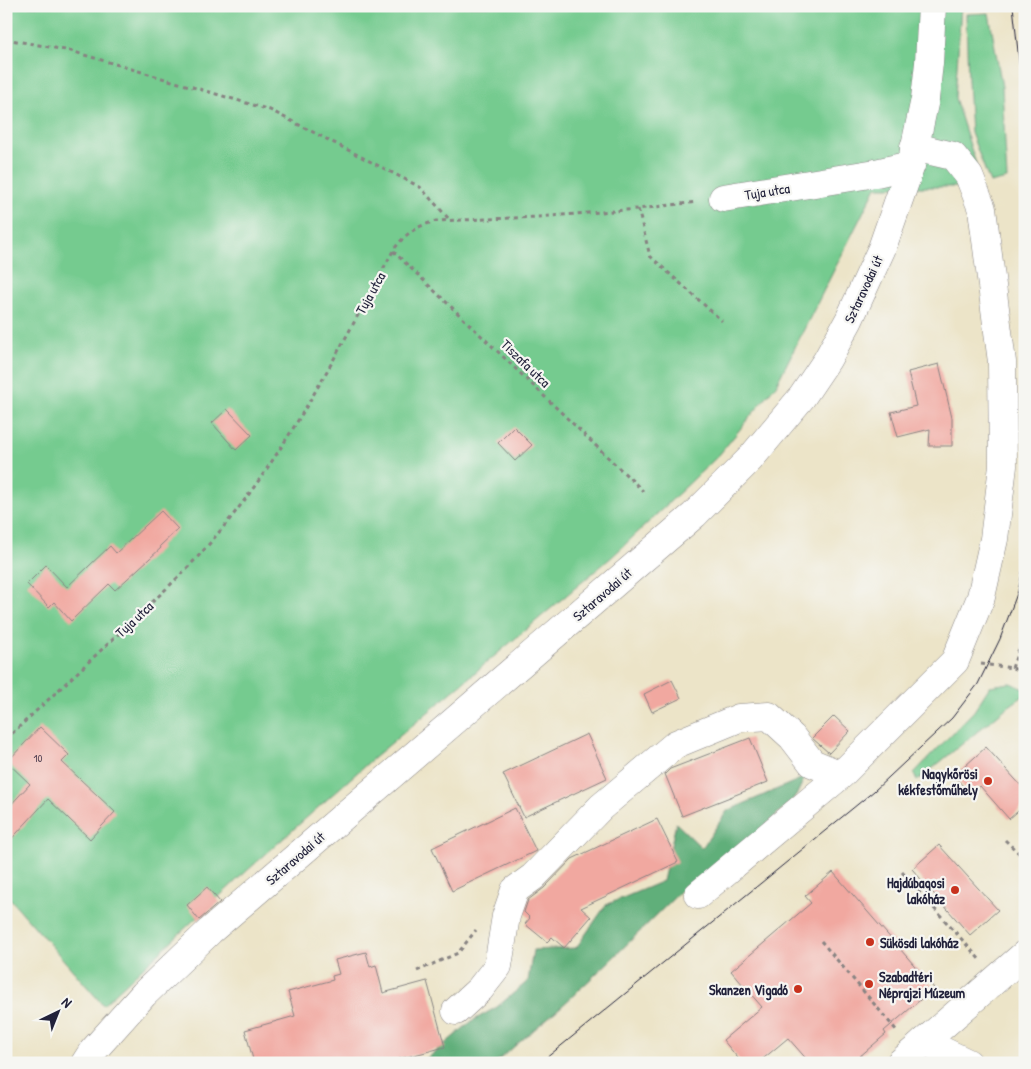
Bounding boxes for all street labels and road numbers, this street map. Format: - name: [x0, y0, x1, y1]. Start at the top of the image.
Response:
- street label: Tuja utca: [743, 178, 792, 205]
- street label: Sztaravodai út: [839, 252, 887, 326]
- street label: Tuja utca: [351, 268, 390, 318]
- street label: Tiszafa utca: [497, 335, 555, 392]
- street label: Sztaravodai út: [568, 563, 636, 625]
- street label: Tuja utca: [111, 596, 158, 642]
- street label: Sztaravodai út: [261, 827, 329, 889]

